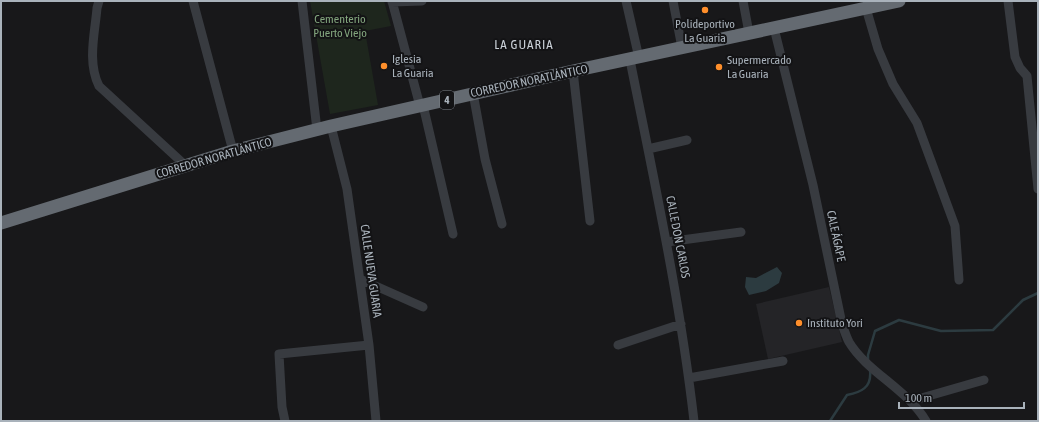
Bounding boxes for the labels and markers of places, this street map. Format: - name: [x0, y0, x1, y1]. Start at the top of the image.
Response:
- marker: Polideportivo La Guaria: [700, 5, 710, 15]
- place label: Polideportivo La Guaria: [675, 17, 735, 45]
- place label: Iglesia La Guaria: [392, 52, 433, 80]
- place label: Supermercado La Guaria: [727, 53, 792, 81]
- marker: Iglesia La Guaria: [379, 61, 389, 71]
- marker: Supermercado La Guaria: [714, 62, 724, 72]
- place label: Instituto Yori: [807, 316, 863, 330]
- marker: Instituto Yori: [794, 318, 804, 328]

